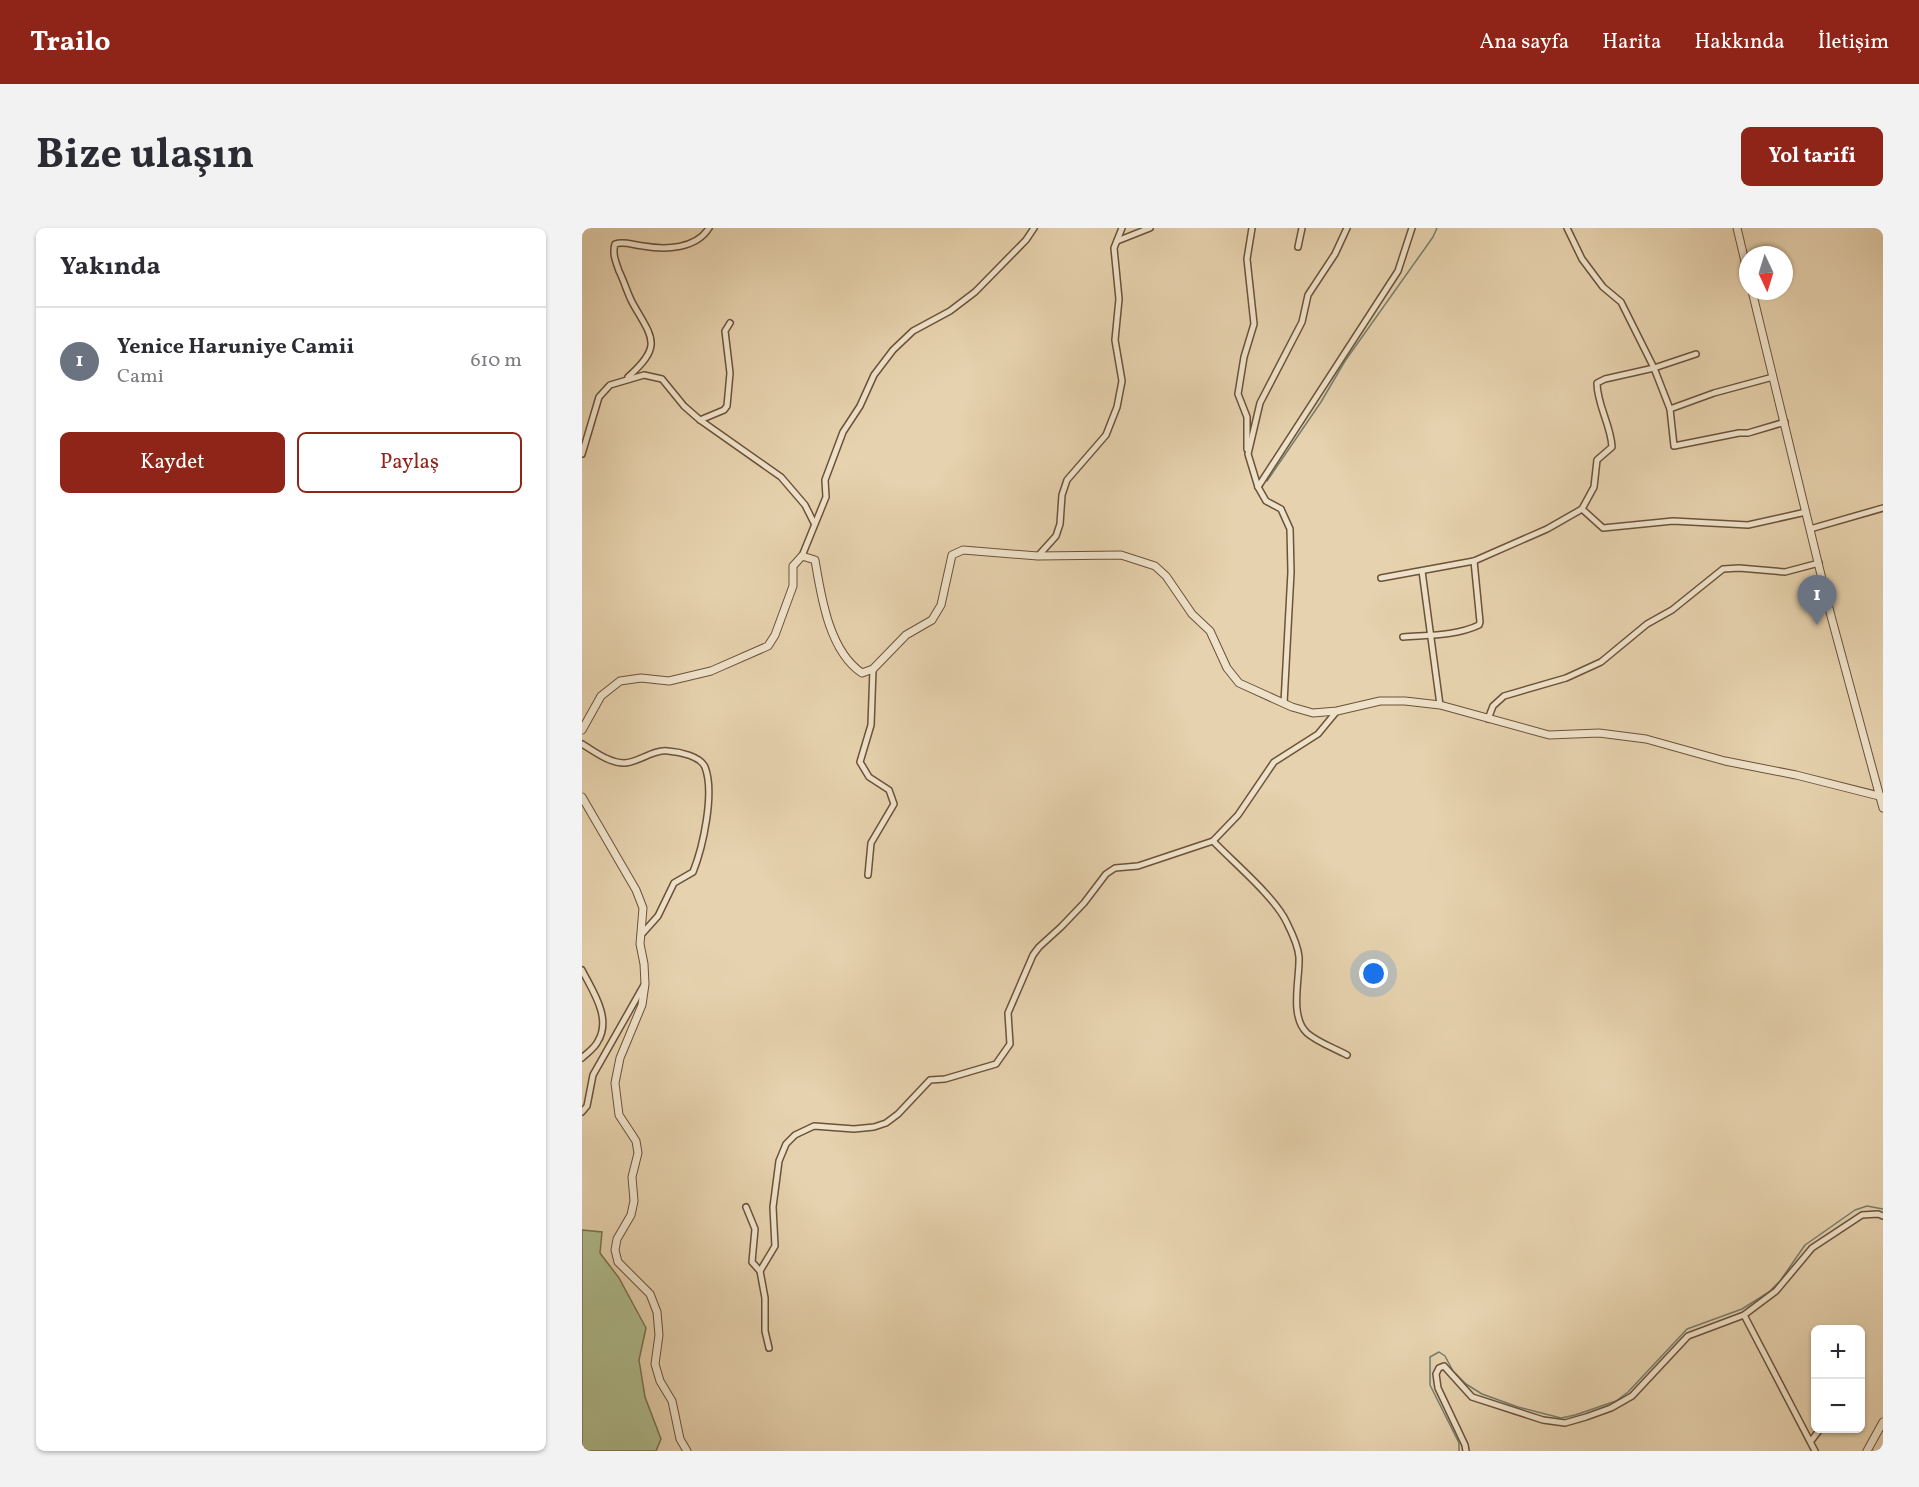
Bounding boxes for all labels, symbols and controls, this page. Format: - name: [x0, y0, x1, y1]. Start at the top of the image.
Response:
- text: Trailo: [30, 23, 111, 62]
- text: Ana sayfa: [1479, 28, 1569, 57]
- text: Harita: [1602, 28, 1661, 57]
- text: Hakkında: [1694, 28, 1785, 57]
- text: İletişim: [1818, 28, 1889, 57]
- text: Bize ulaşın: [36, 127, 255, 186]
- button: Yol tarifi: [1741, 127, 1883, 186]
- north arrow: [1739, 246, 1793, 300]
- text: Yakında: [60, 249, 161, 285]
- text: Yenice Haruniye Camii: [117, 332, 354, 363]
- text: 1: [75, 347, 84, 375]
- text: 610 m: [470, 347, 522, 375]
- text: Cami: [117, 363, 164, 391]
- button: Kaydet: [60, 432, 285, 493]
- button: Paylaş: [297, 432, 522, 493]
- pin: 1: [1798, 576, 1836, 625]
- your location: [1359, 959, 1388, 988]
- map controls: [1811, 1325, 1865, 1433]
- button: +: [1811, 1325, 1865, 1379]
- button: −: [1811, 1379, 1865, 1433]

